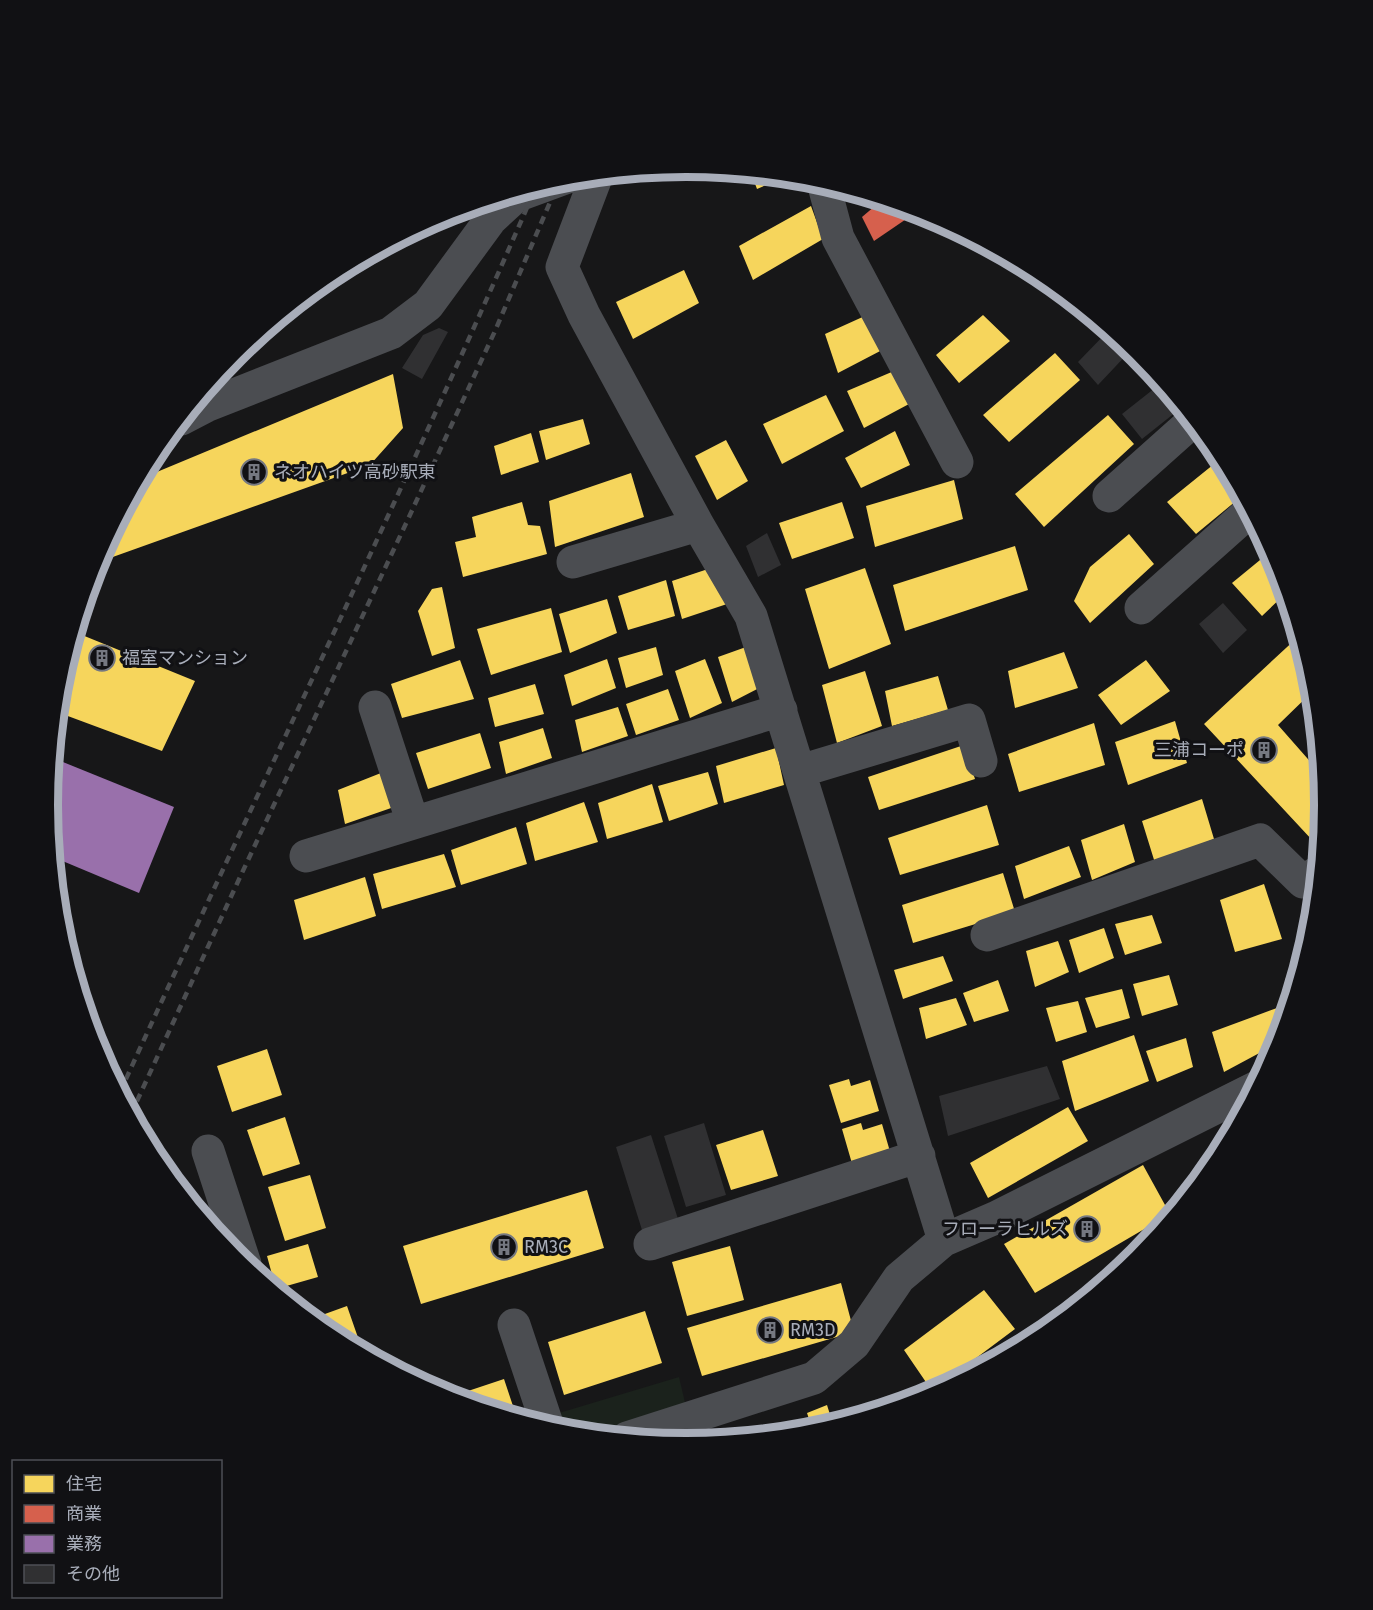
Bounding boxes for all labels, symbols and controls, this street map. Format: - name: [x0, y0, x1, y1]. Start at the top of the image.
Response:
- building icon: ネオハイツ高砂駅東: [239, 457, 269, 487]
- place label: ネオハイツ高砂駅東: [274, 461, 436, 483]
- building icon: 福室マンション: [87, 643, 117, 673]
- place label: 福室マンション: [122, 647, 248, 669]
- building icon: 三浦コーポ: [1249, 735, 1279, 765]
- place label: 三浦コーポ: [1154, 739, 1244, 761]
- building icon: フローラヒルズ: [1072, 1214, 1102, 1244]
- place label: フローラヒルズ: [942, 1218, 1068, 1240]
- building icon: RM3C: [489, 1232, 519, 1262]
- place label: RM3C: [524, 1236, 568, 1258]
- building icon: RM3D: [755, 1315, 785, 1345]
- place label: RM3D: [790, 1319, 835, 1341]
- legend: [12, 1460, 222, 1598]
- text: 住宅: [66, 1473, 102, 1495]
- text: 商業: [66, 1503, 102, 1525]
- text: 業務: [66, 1533, 102, 1555]
- text: その他: [66, 1563, 120, 1585]

